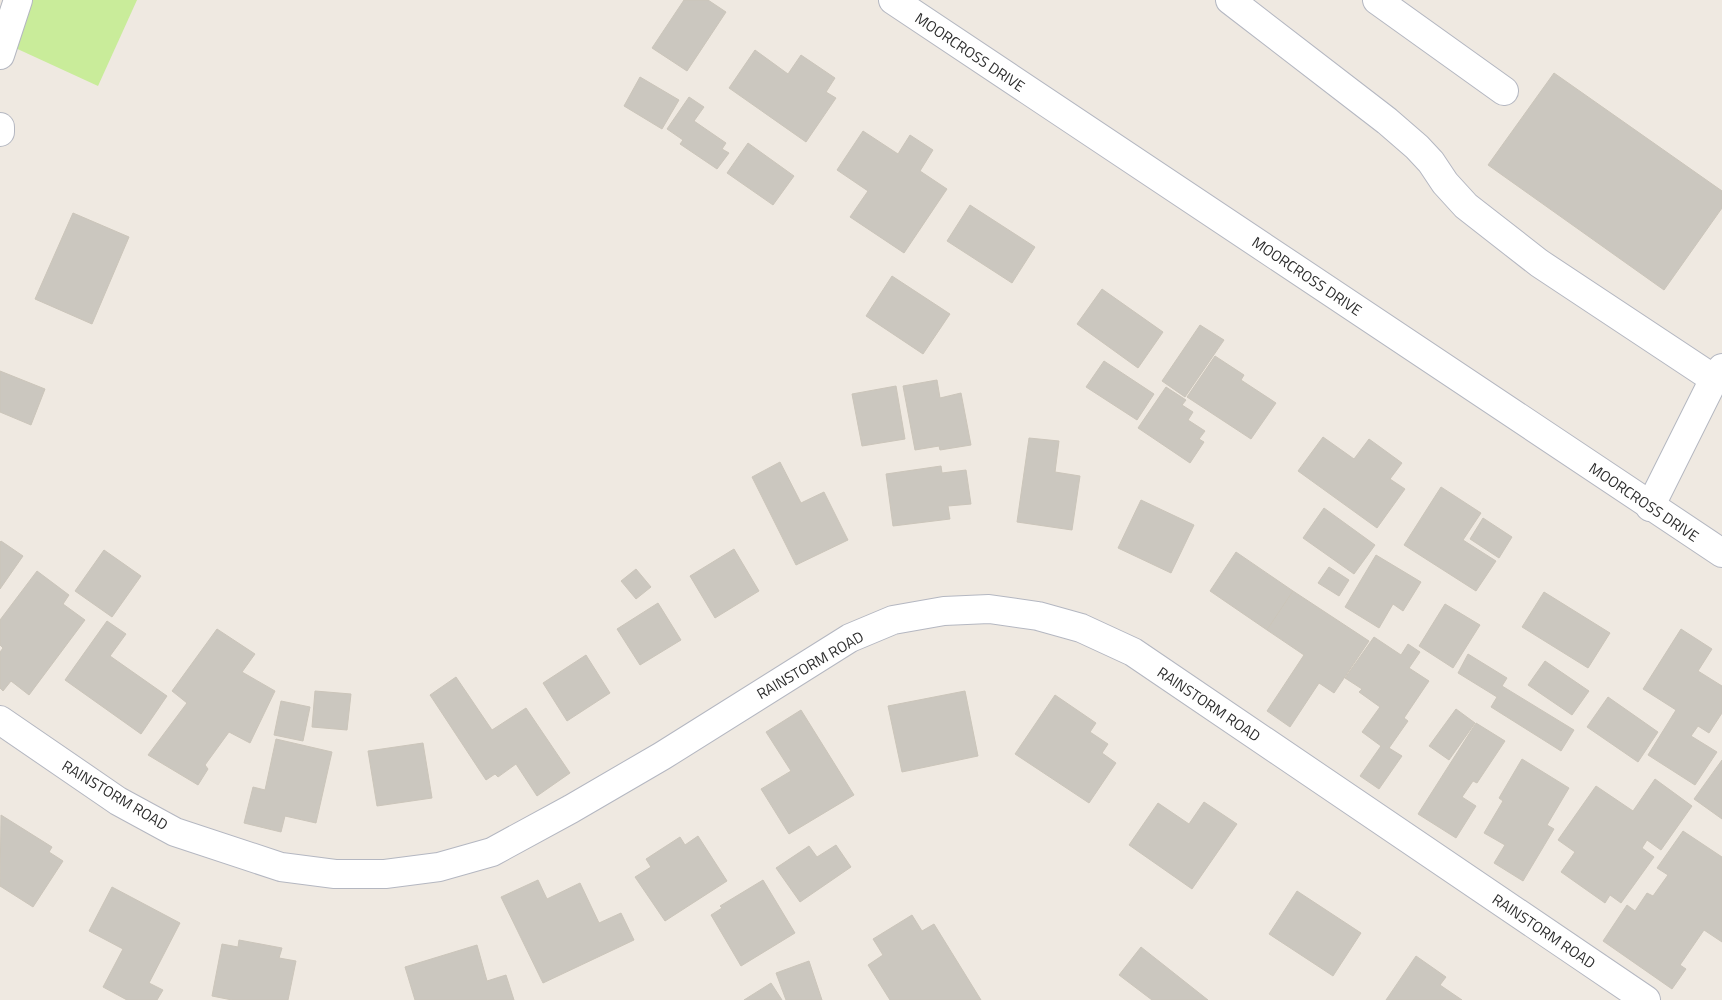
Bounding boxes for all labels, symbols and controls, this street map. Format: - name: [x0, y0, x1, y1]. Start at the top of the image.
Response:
- street label: MOORCROSS DRIVE: [910, 7, 1030, 97]
- street label: MOORCROSS DRIVE: [1247, 231, 1367, 321]
- street label: MOORCROSS DRIVE: [1584, 457, 1704, 547]
- street label: RAINSTORM ROAD: [752, 625, 868, 705]
- street label: RAINSTORM ROAD: [1153, 661, 1265, 747]
- street label: RAINSTORM ROAD: [58, 754, 172, 836]
- street label: RAINSTORM ROAD: [1488, 888, 1600, 974]

